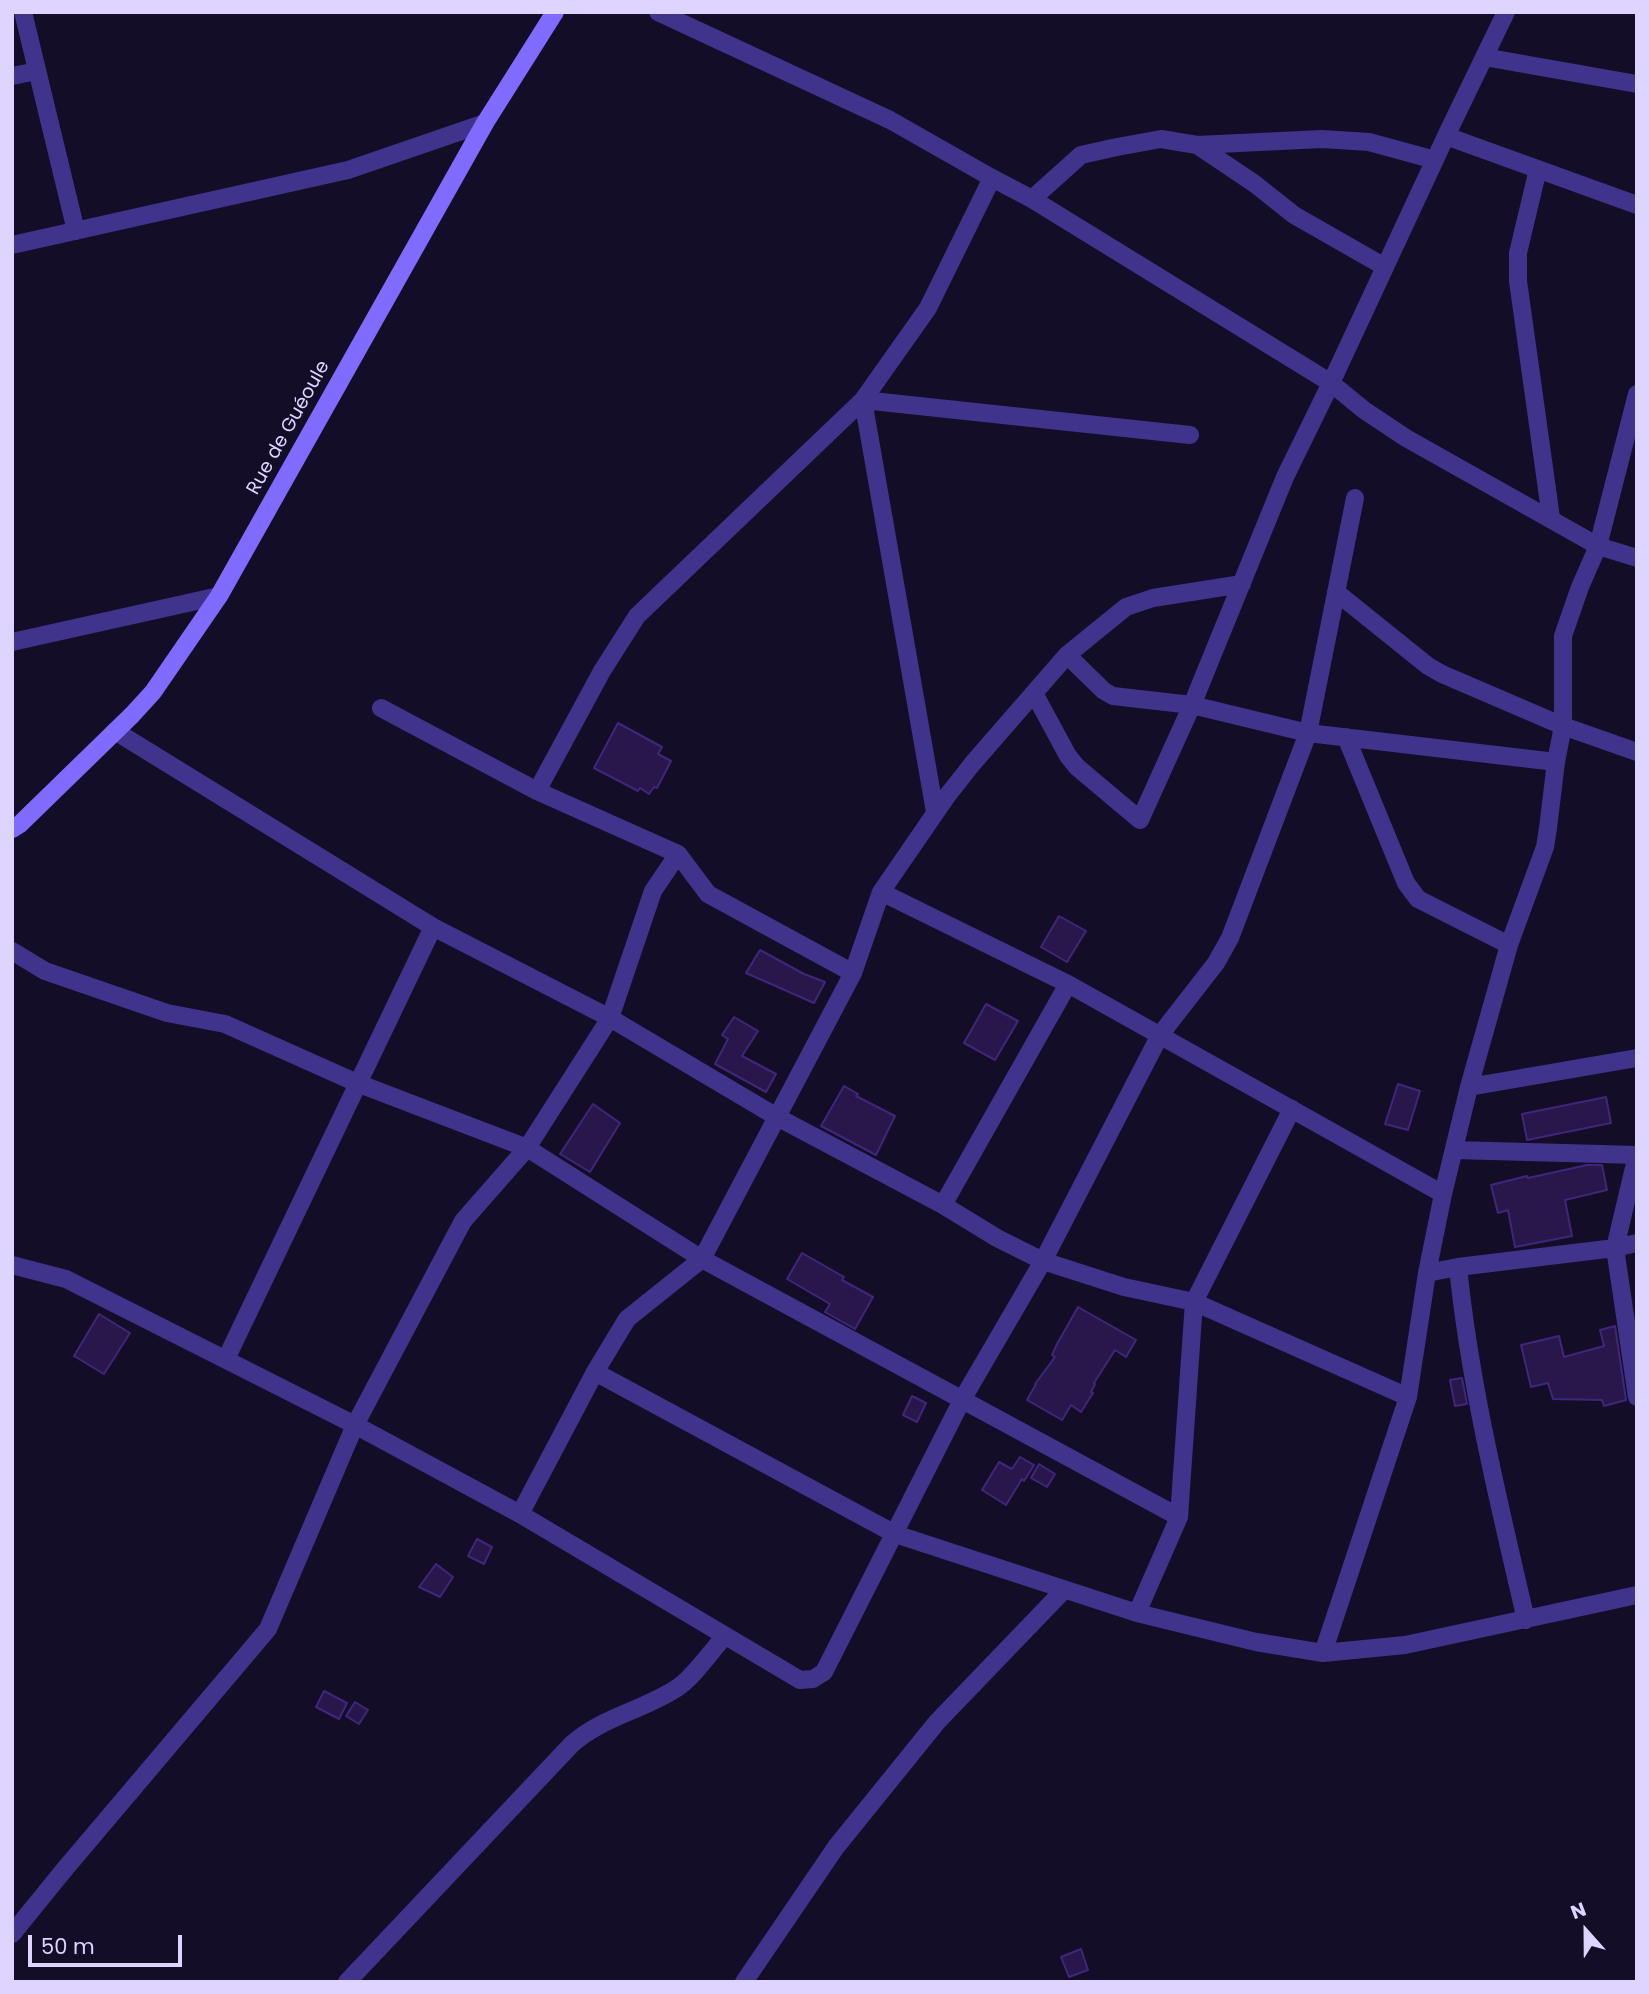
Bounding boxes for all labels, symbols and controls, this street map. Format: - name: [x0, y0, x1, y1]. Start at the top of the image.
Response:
- street label: Rue de Guéoule: [243, 357, 335, 499]
- north arrow: [1551, 1896, 1621, 1966]
- text: N: [1567, 1896, 1590, 1926]
- scale bar: [32, 1920, 186, 1964]
- text: 50 m: [41, 1932, 95, 1961]

